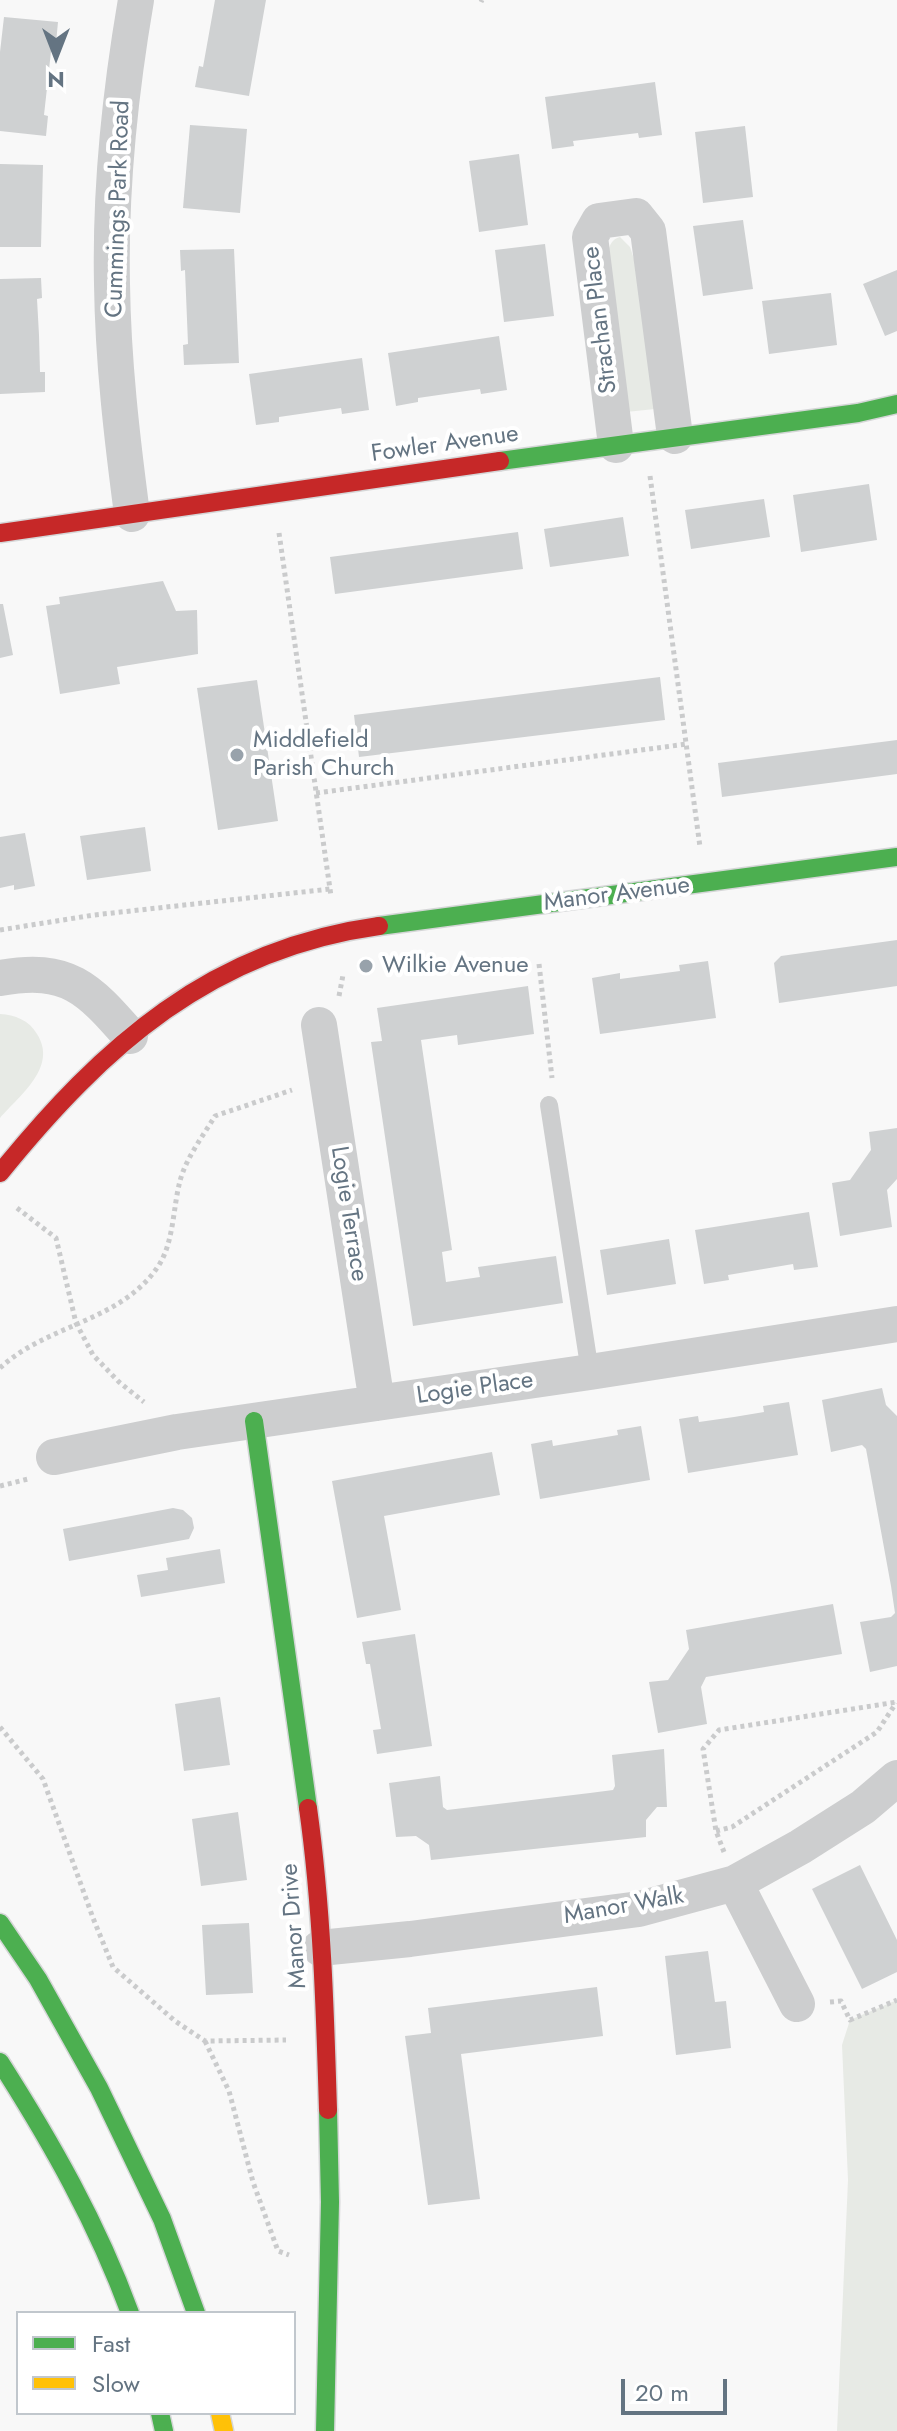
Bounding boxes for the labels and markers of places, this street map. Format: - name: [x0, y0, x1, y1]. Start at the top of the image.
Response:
- place label: Middlefield Parish Church: [253, 727, 395, 783]
- marker: Middlefield Parish Church: [228, 746, 246, 764]
- place label: Wilkie Avenue: [382, 952, 529, 980]
- marker: Wilkie Avenue: [357, 957, 375, 975]

